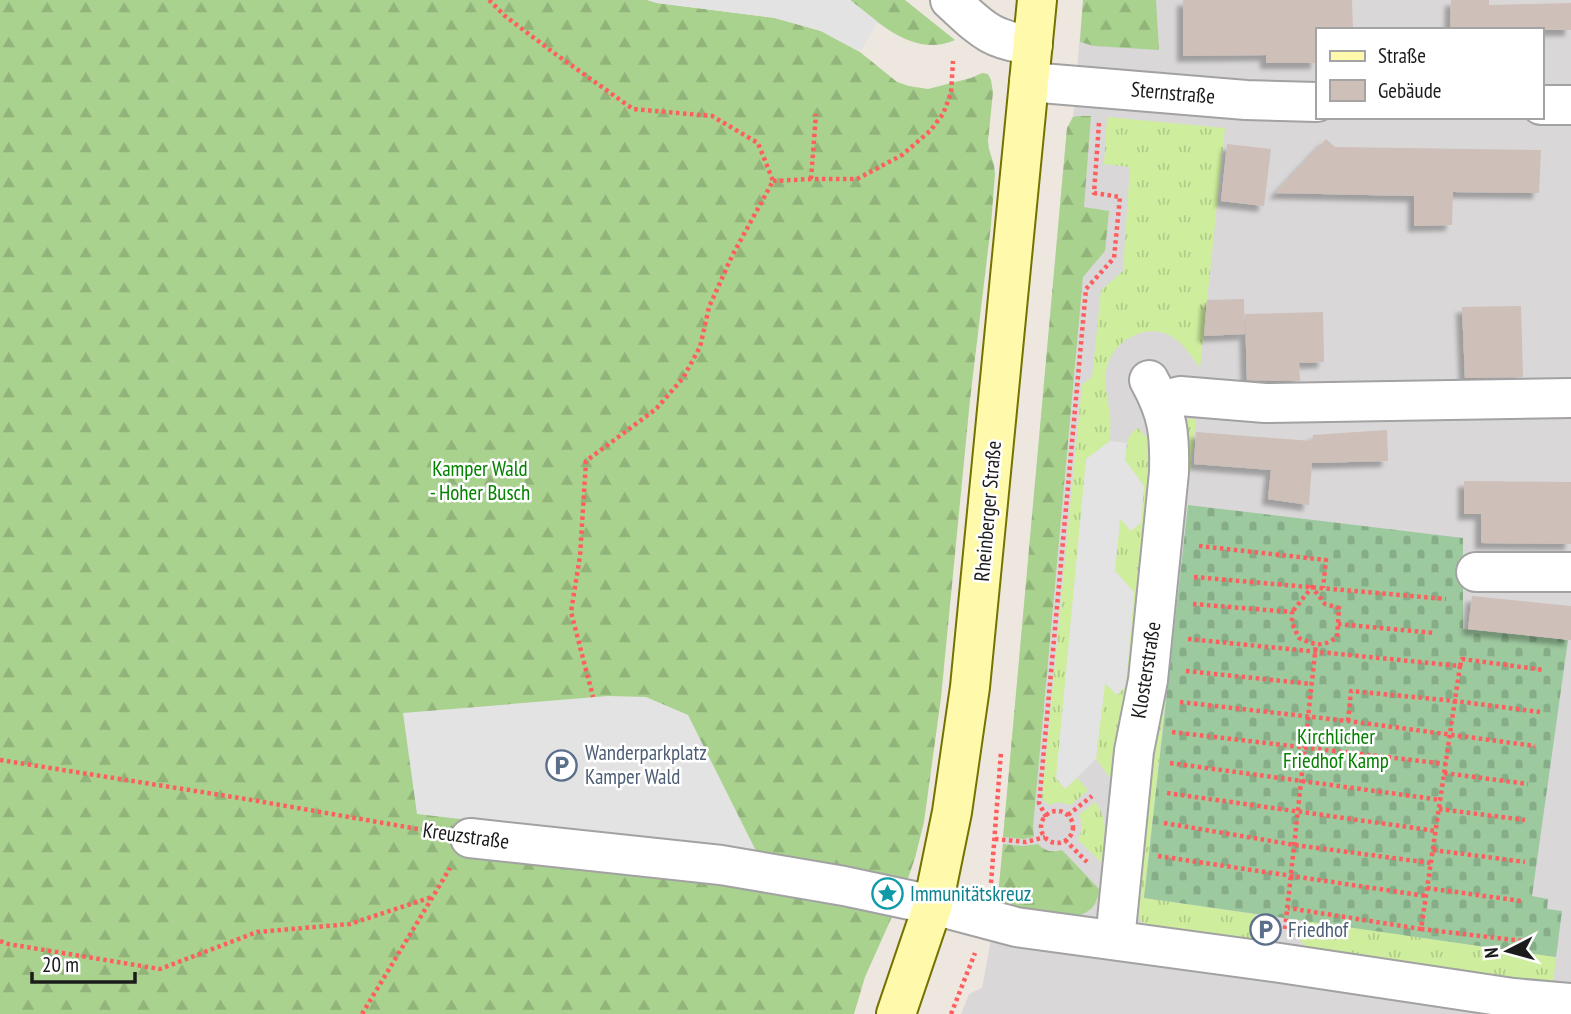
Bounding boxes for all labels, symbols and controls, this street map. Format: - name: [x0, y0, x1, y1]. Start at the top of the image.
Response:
- legend: [1316, 28, 1543, 119]
- text: Straße: [1378, 42, 1426, 69]
- street label: Sternstraße: [1130, 75, 1216, 110]
- text: Gebäude: [1378, 77, 1441, 104]
- street label: Rheinberger Straße: [968, 439, 1007, 582]
- park label: Kamper Wald - Hoher Busch: [430, 455, 530, 506]
- street label: Klosterstraße: [1125, 620, 1166, 720]
- park label: Kirchlicher Friedhof Kamp: [1283, 723, 1389, 774]
- place label: Wanderparkplatz Kamper Wald: [585, 739, 707, 790]
- parking icon: Wanderparkplatz Kamper Wald: [545, 748, 579, 782]
- street label: Kreuzstraße: [421, 816, 511, 855]
- place icon: Immunitätskreuz: [870, 877, 904, 911]
- place label: Immunitätskreuz: [910, 880, 1031, 907]
- parking icon: Friedhof: [1248, 913, 1282, 947]
- place label: Friedhof: [1288, 916, 1349, 943]
- north arrow: [1473, 916, 1543, 986]
- scale bar: [32, 940, 135, 984]
- text: N: [1479, 946, 1504, 959]
- text: 20 m: [42, 951, 79, 978]

